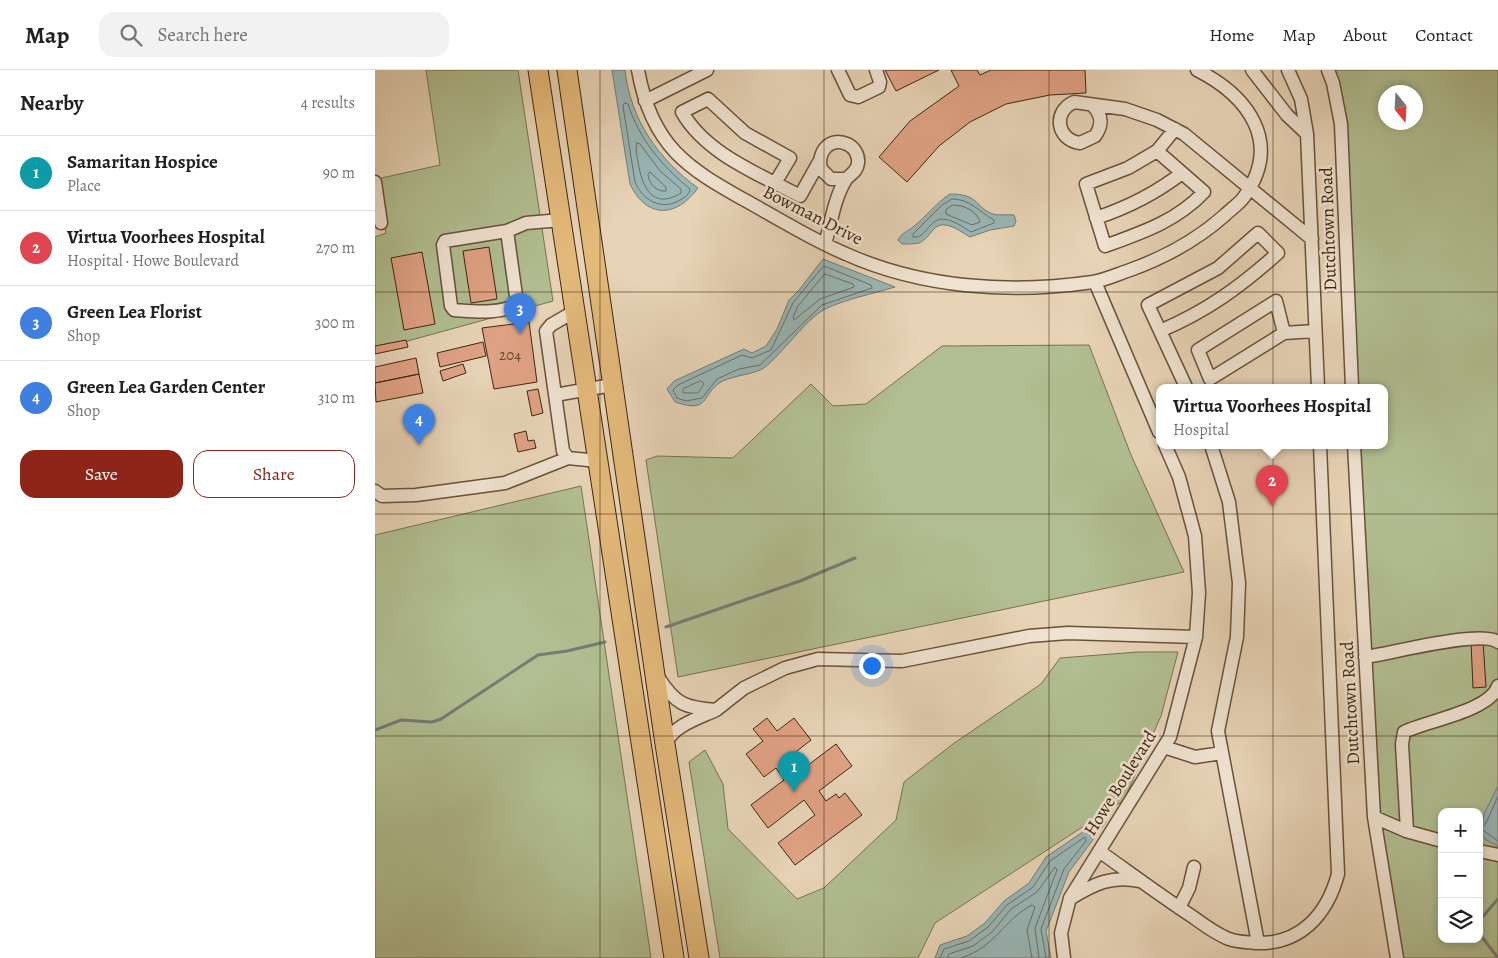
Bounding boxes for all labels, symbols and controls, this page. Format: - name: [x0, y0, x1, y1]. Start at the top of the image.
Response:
- search box: [99, 12, 449, 57]
- text: Map: [25, 19, 69, 51]
- icon: search: [117, 21, 145, 49]
- text: Search here: [157, 22, 248, 48]
- text: Home: [1209, 23, 1254, 47]
- text: Map: [1282, 23, 1315, 47]
- text: About: [1343, 23, 1387, 47]
- text: Contact: [1415, 23, 1473, 47]
- north arrow: [1378, 85, 1423, 130]
- text: Nearby: [20, 89, 83, 117]
- text: 4 results: [301, 92, 355, 114]
- text: Samaritan Hospice: [67, 149, 218, 175]
- text: 1: [33, 162, 39, 184]
- text: 90 m: [323, 162, 355, 184]
- street label: Dutchtown Road: [1314, 166, 1342, 291]
- text: Place: [67, 175, 101, 197]
- street label: Bowman Drive: [759, 180, 867, 250]
- text: Virtua Voorhees Hospital: [67, 224, 265, 250]
- text: 2: [32, 237, 40, 259]
- text: 270 m: [316, 237, 355, 259]
- text: Hospital · Howe Boulevard: [67, 250, 239, 272]
- pin: 3: [504, 293, 536, 334]
- text: Green Lea Florist: [67, 299, 202, 325]
- text: 3: [33, 312, 39, 334]
- text: 300 m: [315, 312, 355, 334]
- text: Shop: [67, 325, 100, 347]
- house number: 204: [499, 345, 521, 365]
- text: Green Lea Garden Center: [67, 374, 265, 400]
- popup: [1156, 384, 1388, 449]
- text: 4: [32, 387, 40, 409]
- text: 310 m: [318, 387, 355, 409]
- text: Virtua Voorhees Hospital: [1173, 393, 1371, 419]
- text: Shop: [67, 400, 100, 422]
- pin: 4: [403, 404, 435, 445]
- text: Hospital: [1173, 419, 1229, 441]
- button: Save: [20, 450, 183, 498]
- button: Share: [193, 450, 355, 498]
- pin: 2: [1256, 465, 1288, 506]
- street label: Dutchtown Road: [1335, 640, 1365, 765]
- your location: [859, 653, 885, 679]
- street label: Howe Boulevard: [1078, 725, 1162, 840]
- pin: 1: [778, 751, 810, 792]
- map controls: [1438, 808, 1483, 943]
- button: +: [1438, 808, 1483, 853]
- button: −: [1438, 853, 1483, 898]
- button: layers: [1438, 898, 1483, 943]

